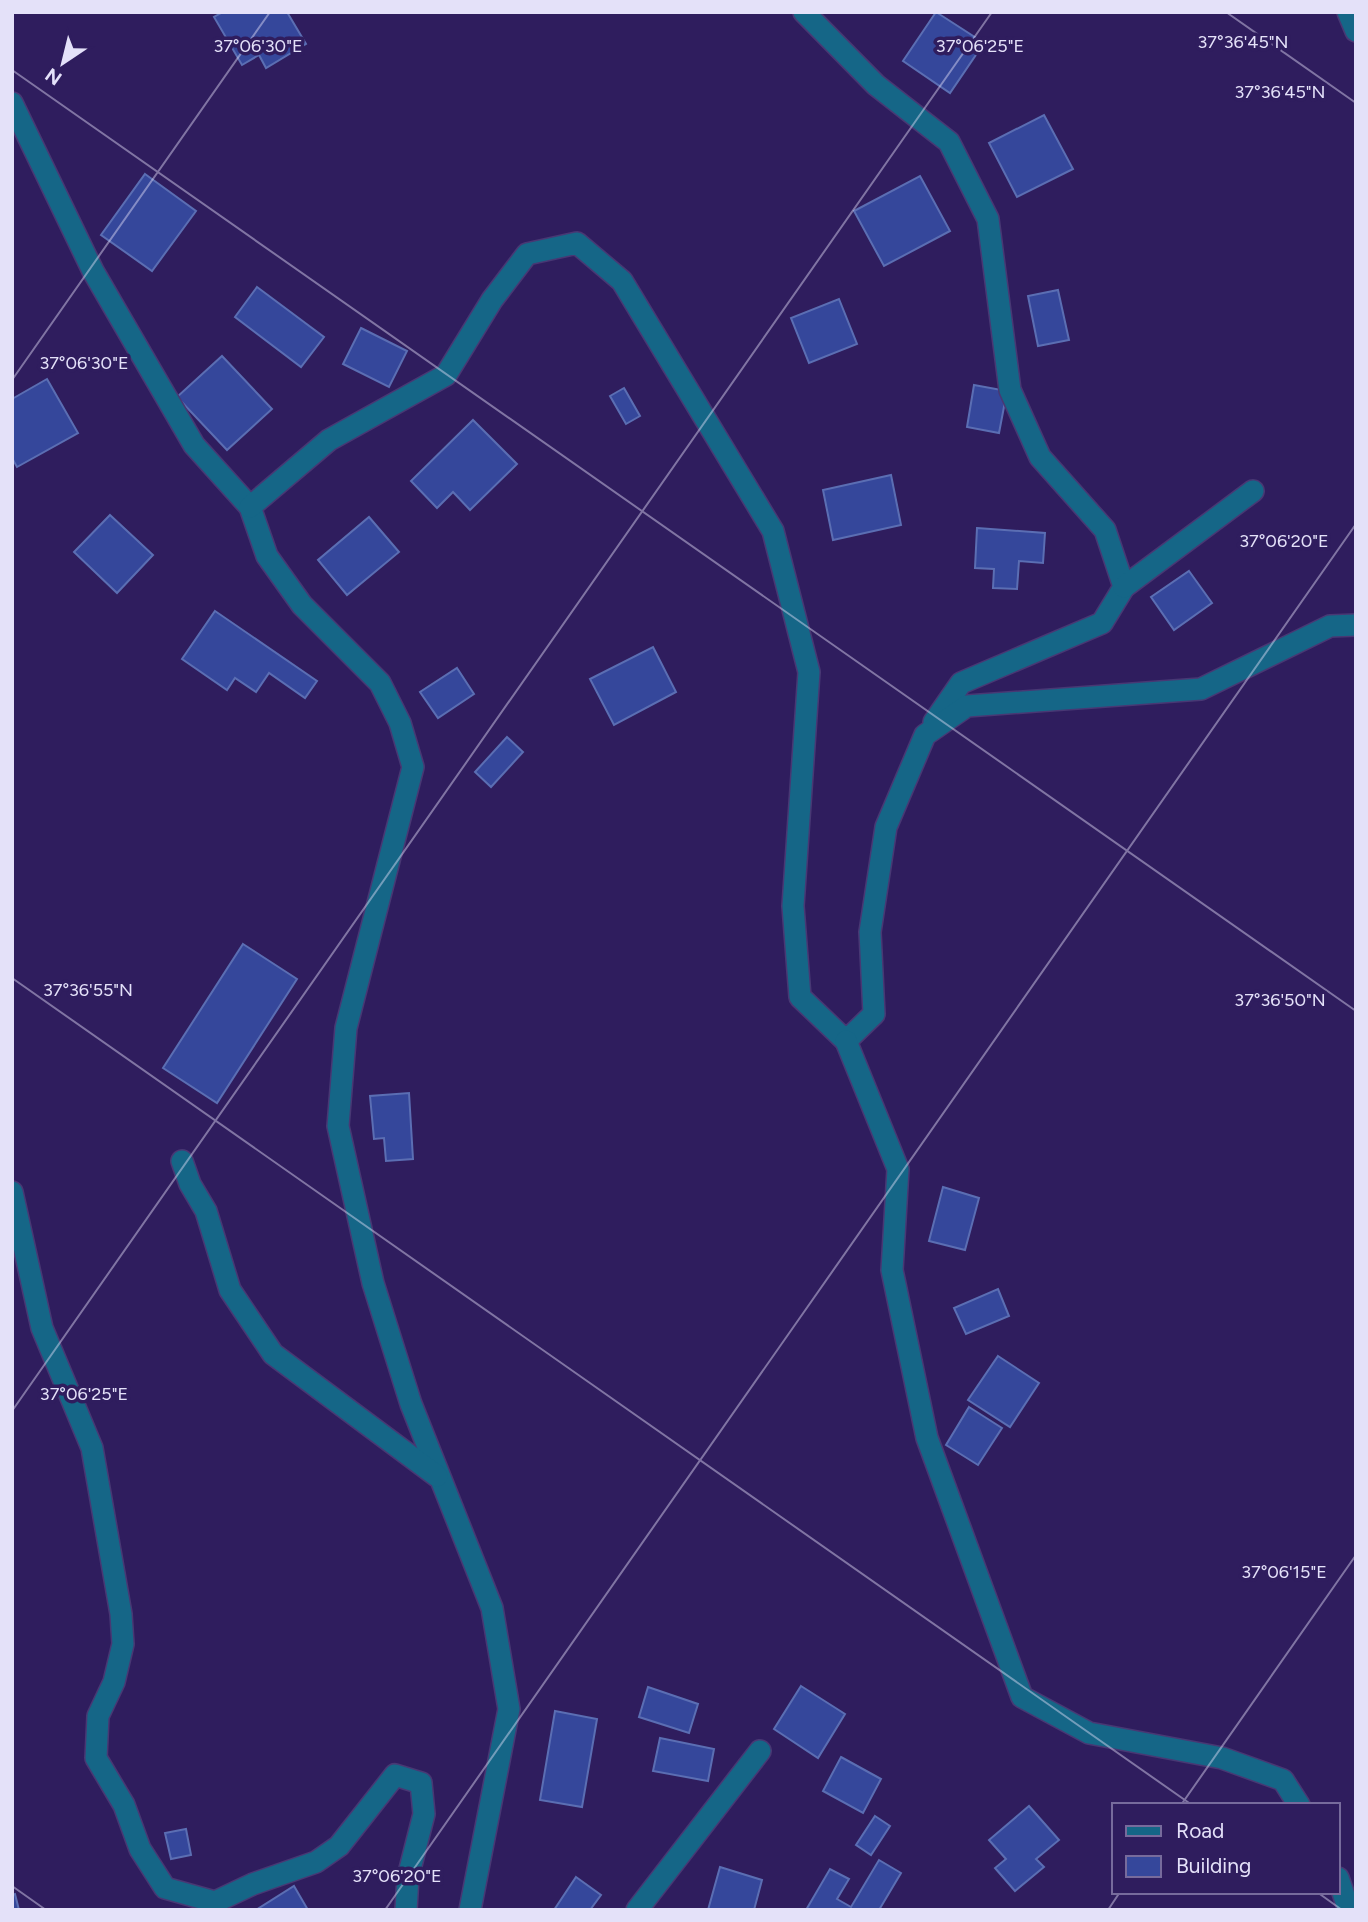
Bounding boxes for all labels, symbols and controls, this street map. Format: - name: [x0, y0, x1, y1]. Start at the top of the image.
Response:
- north arrow: [28, 28, 98, 98]
- text: 37°36'45"N: [1198, 31, 1288, 53]
- text: 37°06'30"E: [213, 35, 303, 57]
- text: 37°06'25"E: [936, 35, 1024, 57]
- text: N: [41, 63, 66, 90]
- text: 37°36'45"N: [1235, 81, 1325, 103]
- text: 37°06'30"E: [39, 352, 129, 374]
- text: 37°06'20"E: [1239, 530, 1329, 552]
- text: 37°36'55"N: [43, 979, 133, 1001]
- text: 37°36'50"N: [1234, 989, 1326, 1011]
- text: 37°06'25"E: [40, 1383, 128, 1405]
- text: 37°06'15"E: [1241, 1561, 1327, 1583]
- legend: [1112, 1803, 1340, 1894]
- text: Road: [1176, 1818, 1224, 1843]
- text: Building: [1176, 1853, 1251, 1878]
- text: 37°06'20"E: [352, 1865, 442, 1887]

